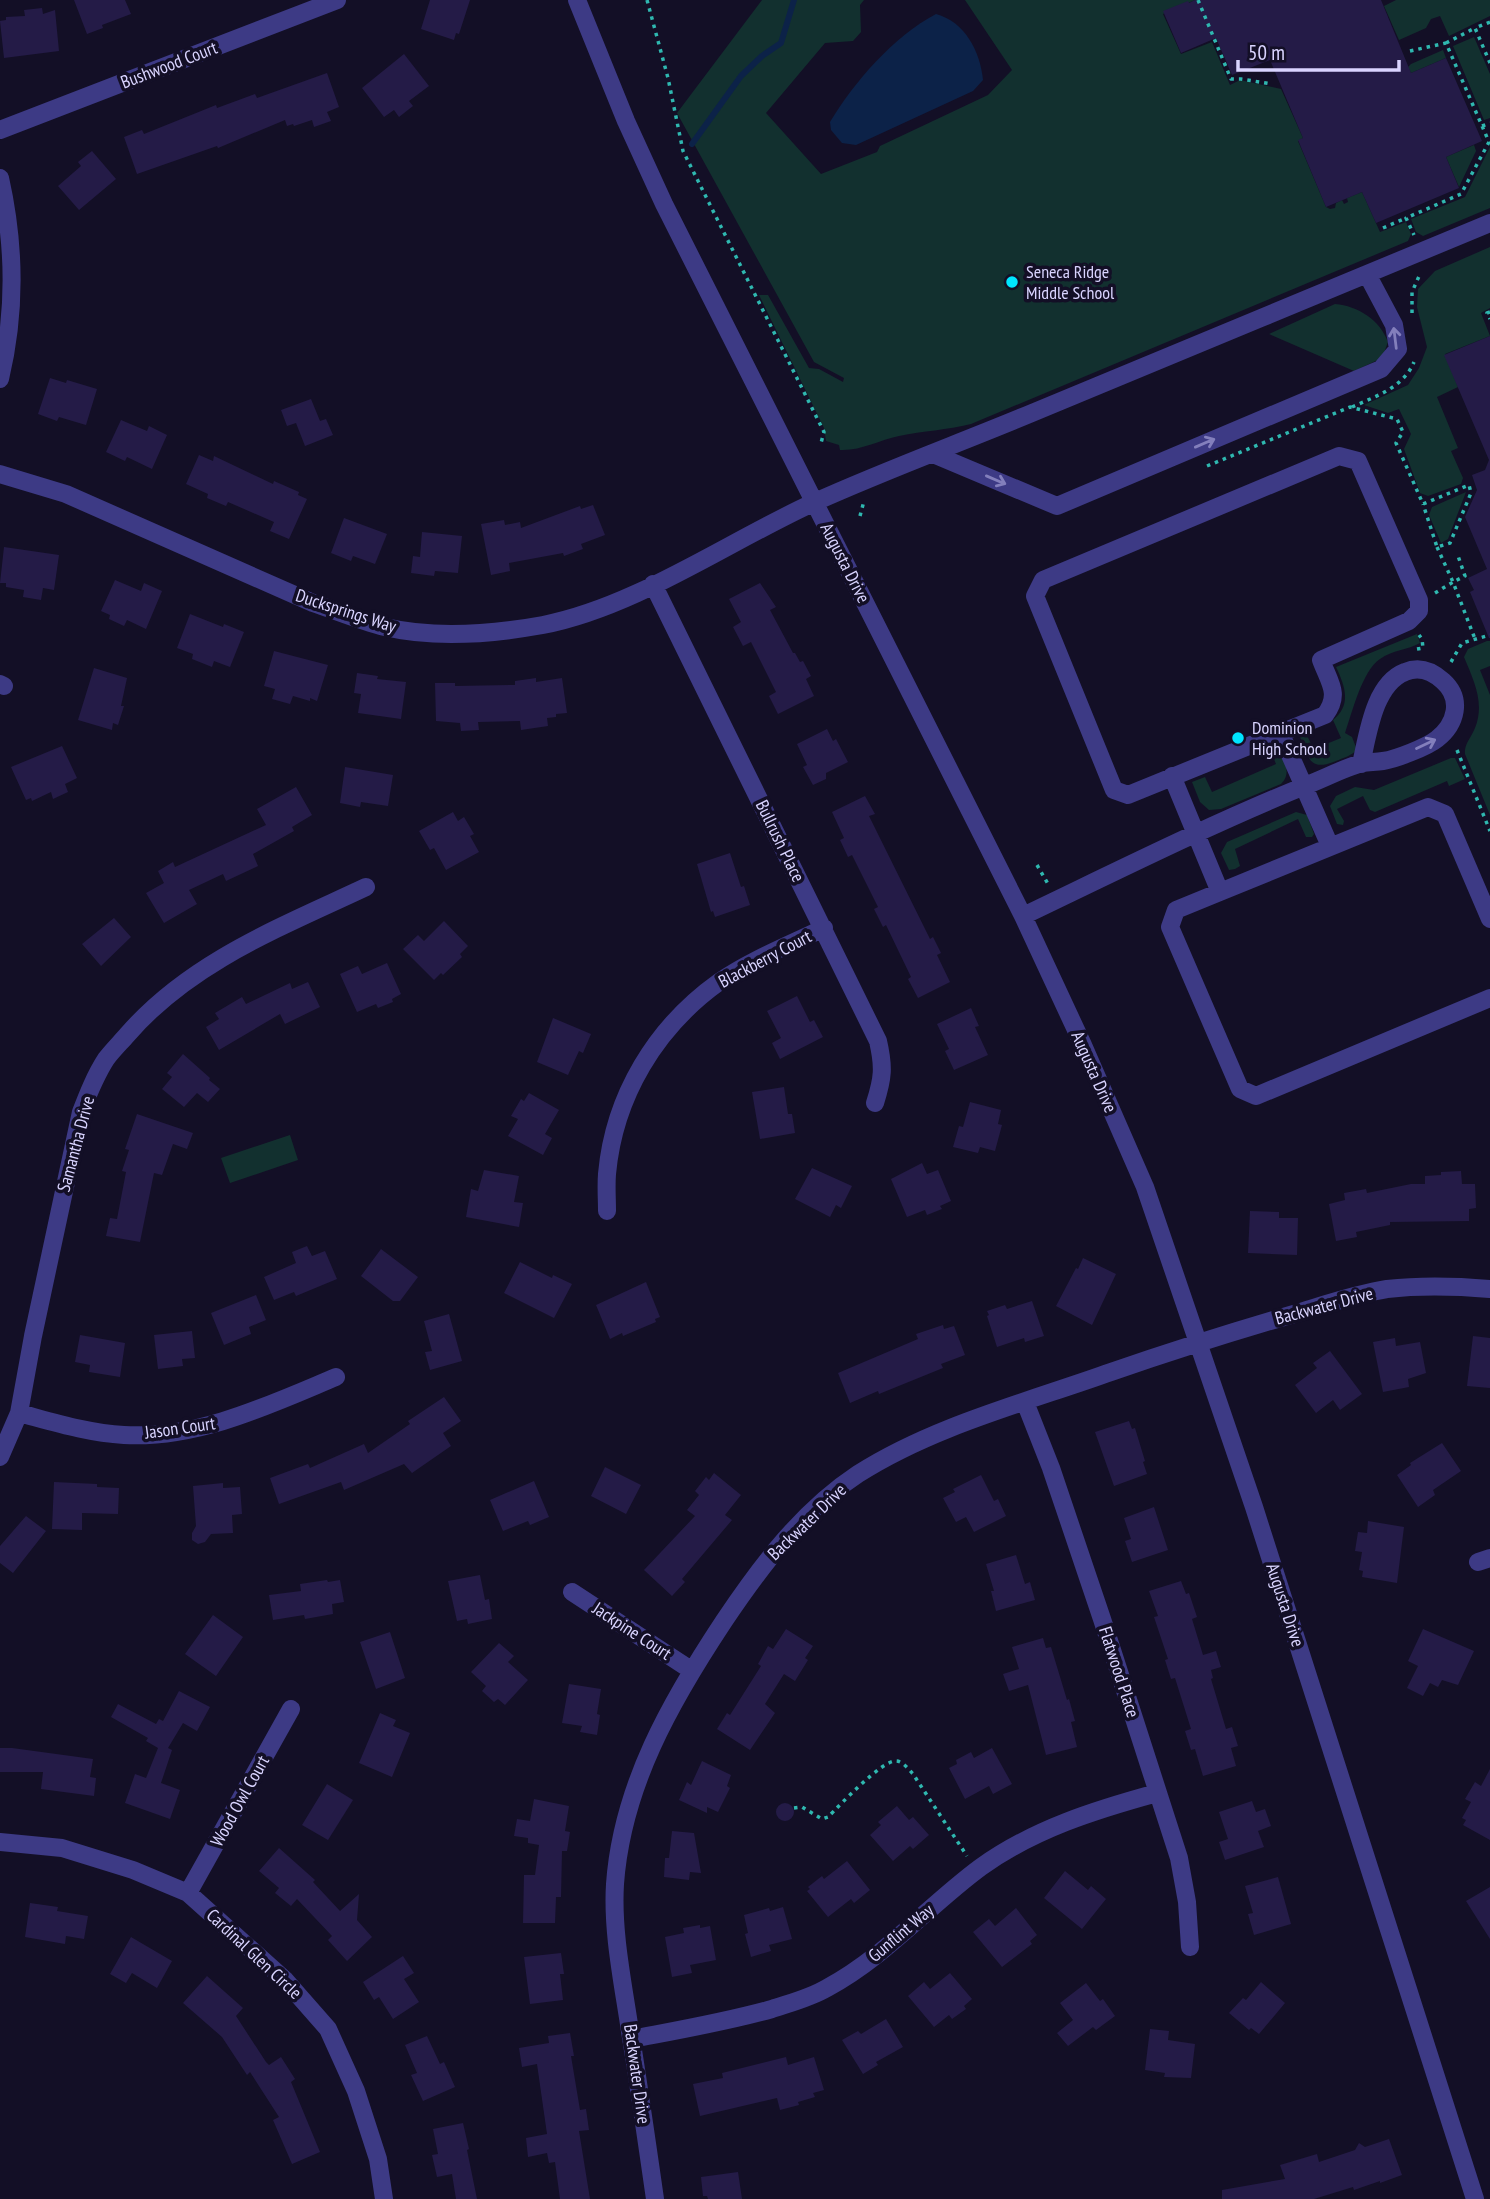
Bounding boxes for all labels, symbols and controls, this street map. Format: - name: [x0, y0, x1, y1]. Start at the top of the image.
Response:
- scale bar: [1238, 28, 1399, 72]
- street label: Bushwood Court: [117, 36, 220, 93]
- text: 50 m: [1248, 39, 1285, 66]
- place label: Seneca Ridge Middle School: [1026, 260, 1115, 304]
- marker: Seneca Ridge Middle School: [1004, 274, 1020, 290]
- one-way arrow: [1389, 327, 1402, 350]
- one-way arrow: [1194, 436, 1216, 449]
- one-way arrow: [985, 475, 1006, 488]
- street label: Augusta Drive: [816, 519, 875, 607]
- street label: Ducksprings Way: [293, 583, 399, 638]
- place label: Dominion High School: [1252, 716, 1328, 760]
- marker: Dominion High School: [1230, 730, 1246, 746]
- one-way arrow: [1415, 737, 1436, 750]
- street label: Bullrush Place: [751, 796, 810, 886]
- street label: Blackberry Court: [714, 924, 815, 993]
- street label: Augusta Drive: [1066, 1028, 1123, 1116]
- street label: Samantha Drive: [52, 1093, 99, 1194]
- street label: Backwater Drive: [1272, 1281, 1375, 1330]
- street label: Jason Court: [142, 1411, 217, 1444]
- street label: Backwater Drive: [762, 1478, 851, 1565]
- street label: Augusta Drive: [1261, 1560, 1310, 1650]
- street label: Jackpine Court: [588, 1596, 676, 1665]
- street label: Flatwood Place: [1094, 1623, 1145, 1720]
- street label: Wood Owl Court: [205, 1751, 274, 1850]
- street label: Gunflint Way: [863, 1898, 938, 1967]
- street label: Cardinal Glen Circle: [202, 1904, 307, 2004]
- street label: Backwater Drive: [619, 2023, 656, 2125]

